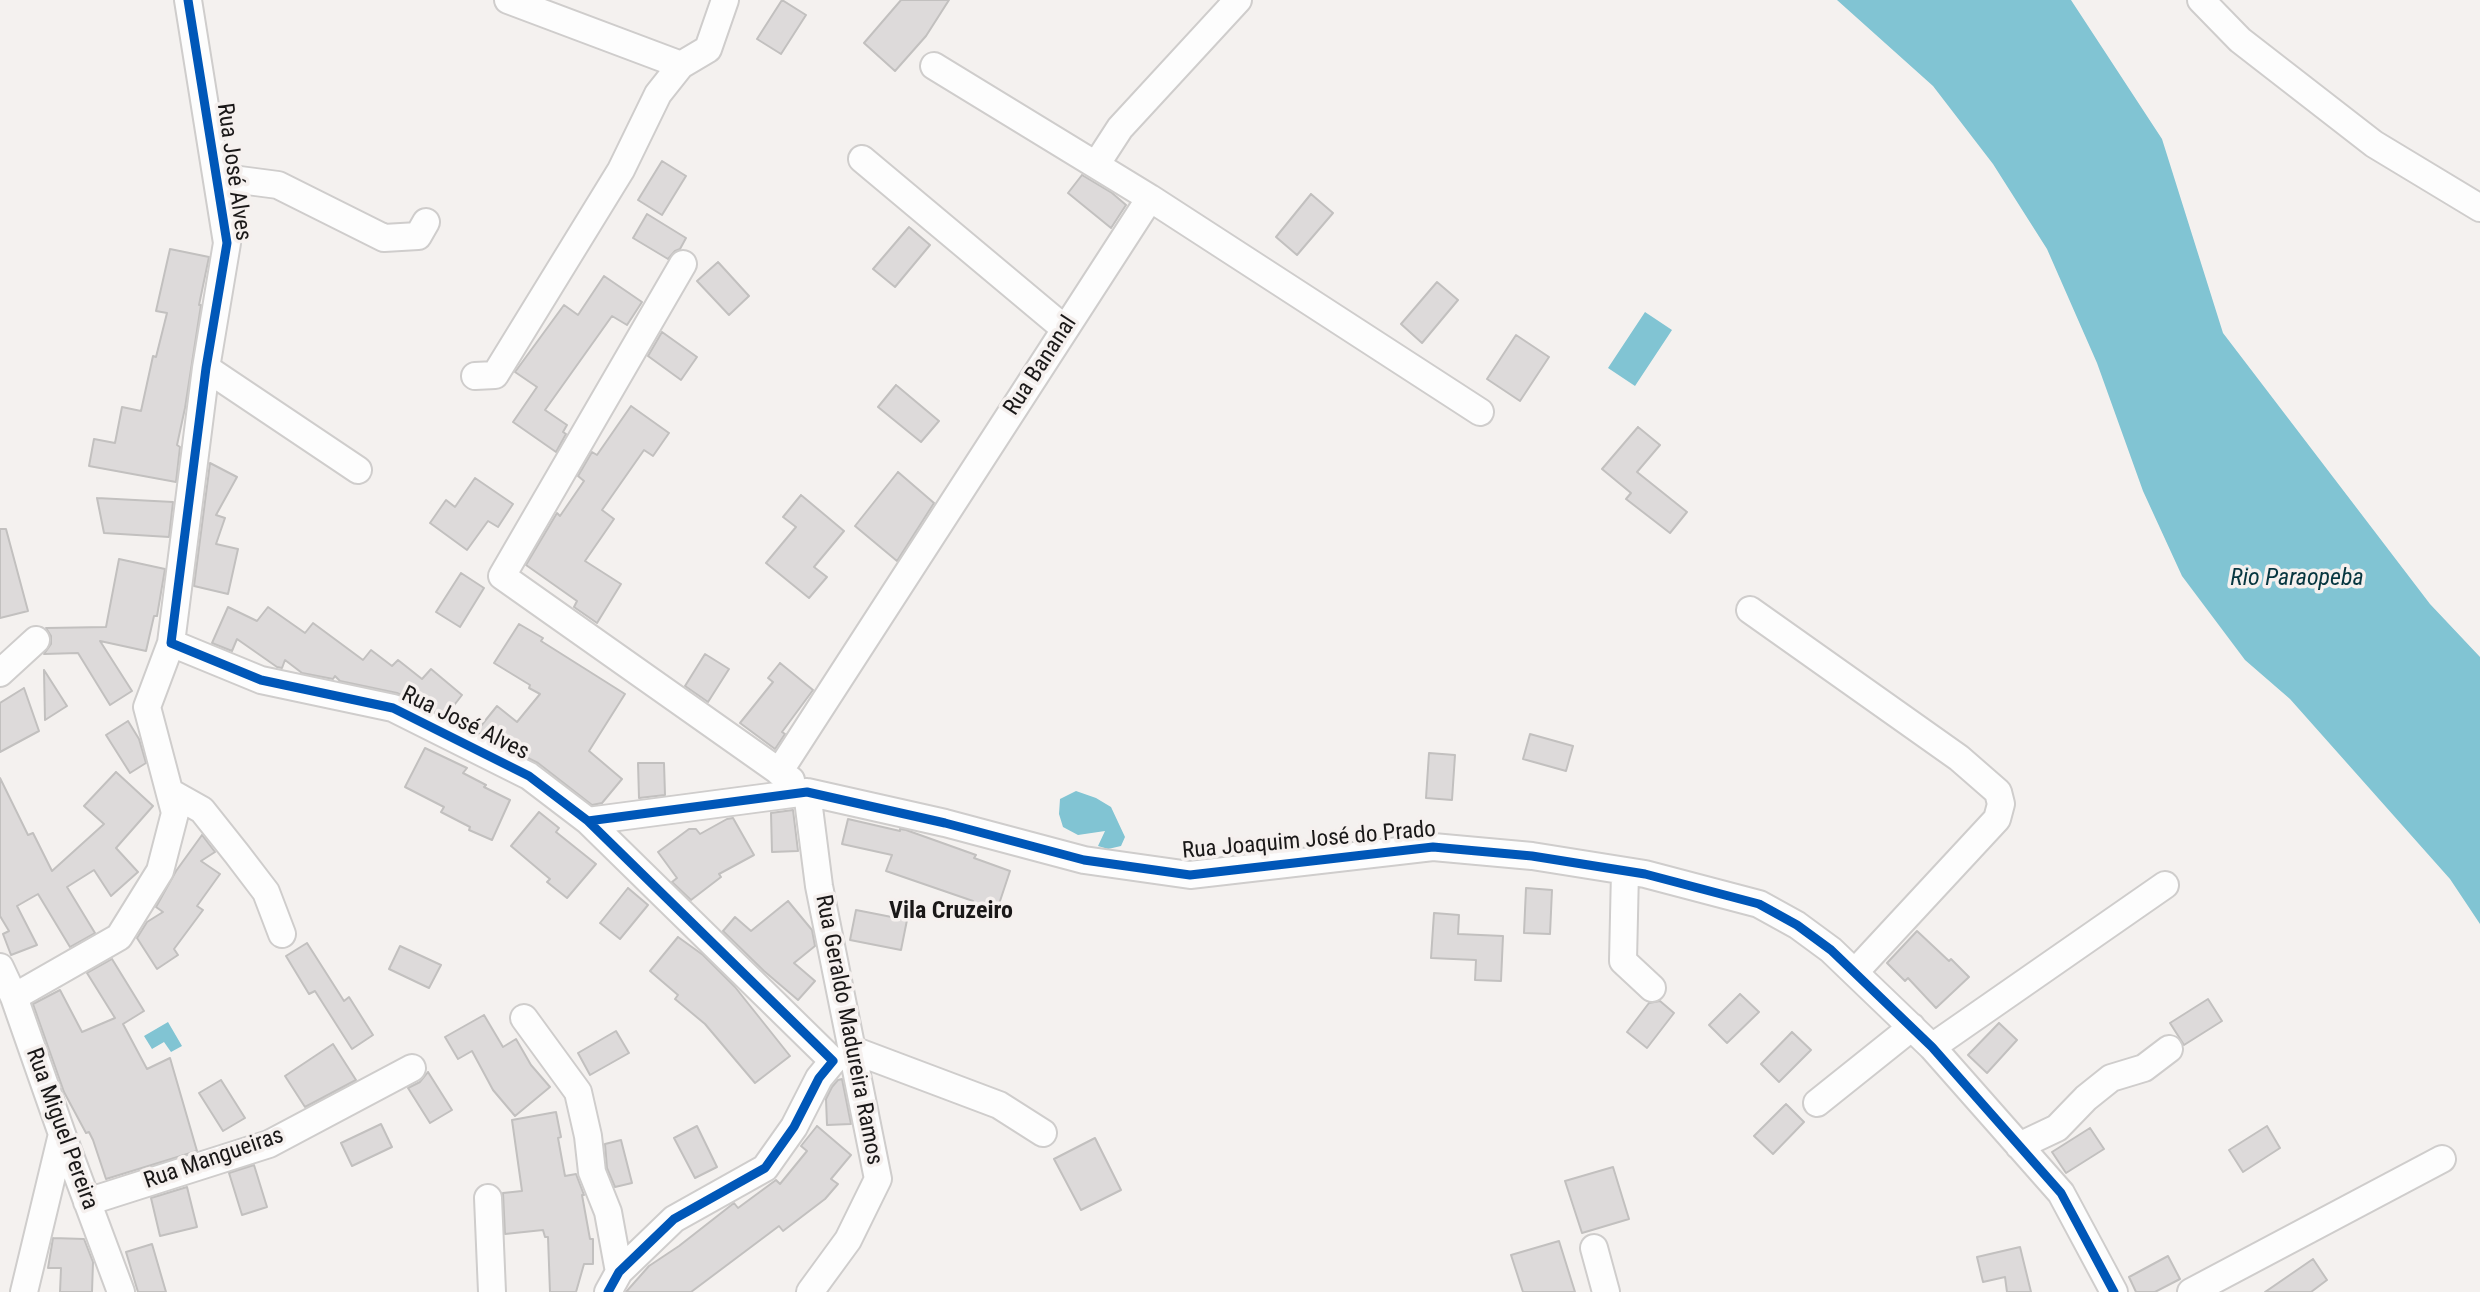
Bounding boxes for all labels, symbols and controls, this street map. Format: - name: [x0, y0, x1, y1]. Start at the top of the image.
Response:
- street label: Rua José Alves: [210, 102, 256, 242]
- street label: Rua Bananal: [999, 311, 1083, 421]
- water label: Rio Paraopeba: [2230, 565, 2364, 593]
- street label: Rua José Alves: [397, 681, 533, 767]
- street label: Rua Joaquim José do Prado: [1181, 816, 1437, 866]
- street label: Rua Geraldo Madureira Ramos: [808, 893, 888, 1167]
- district label: Vila Cruzeiro: [889, 898, 1013, 926]
- street label: Rua Miguel Pereira: [19, 1044, 103, 1214]
- street label: Rua Mangueiras: [141, 1122, 287, 1196]

